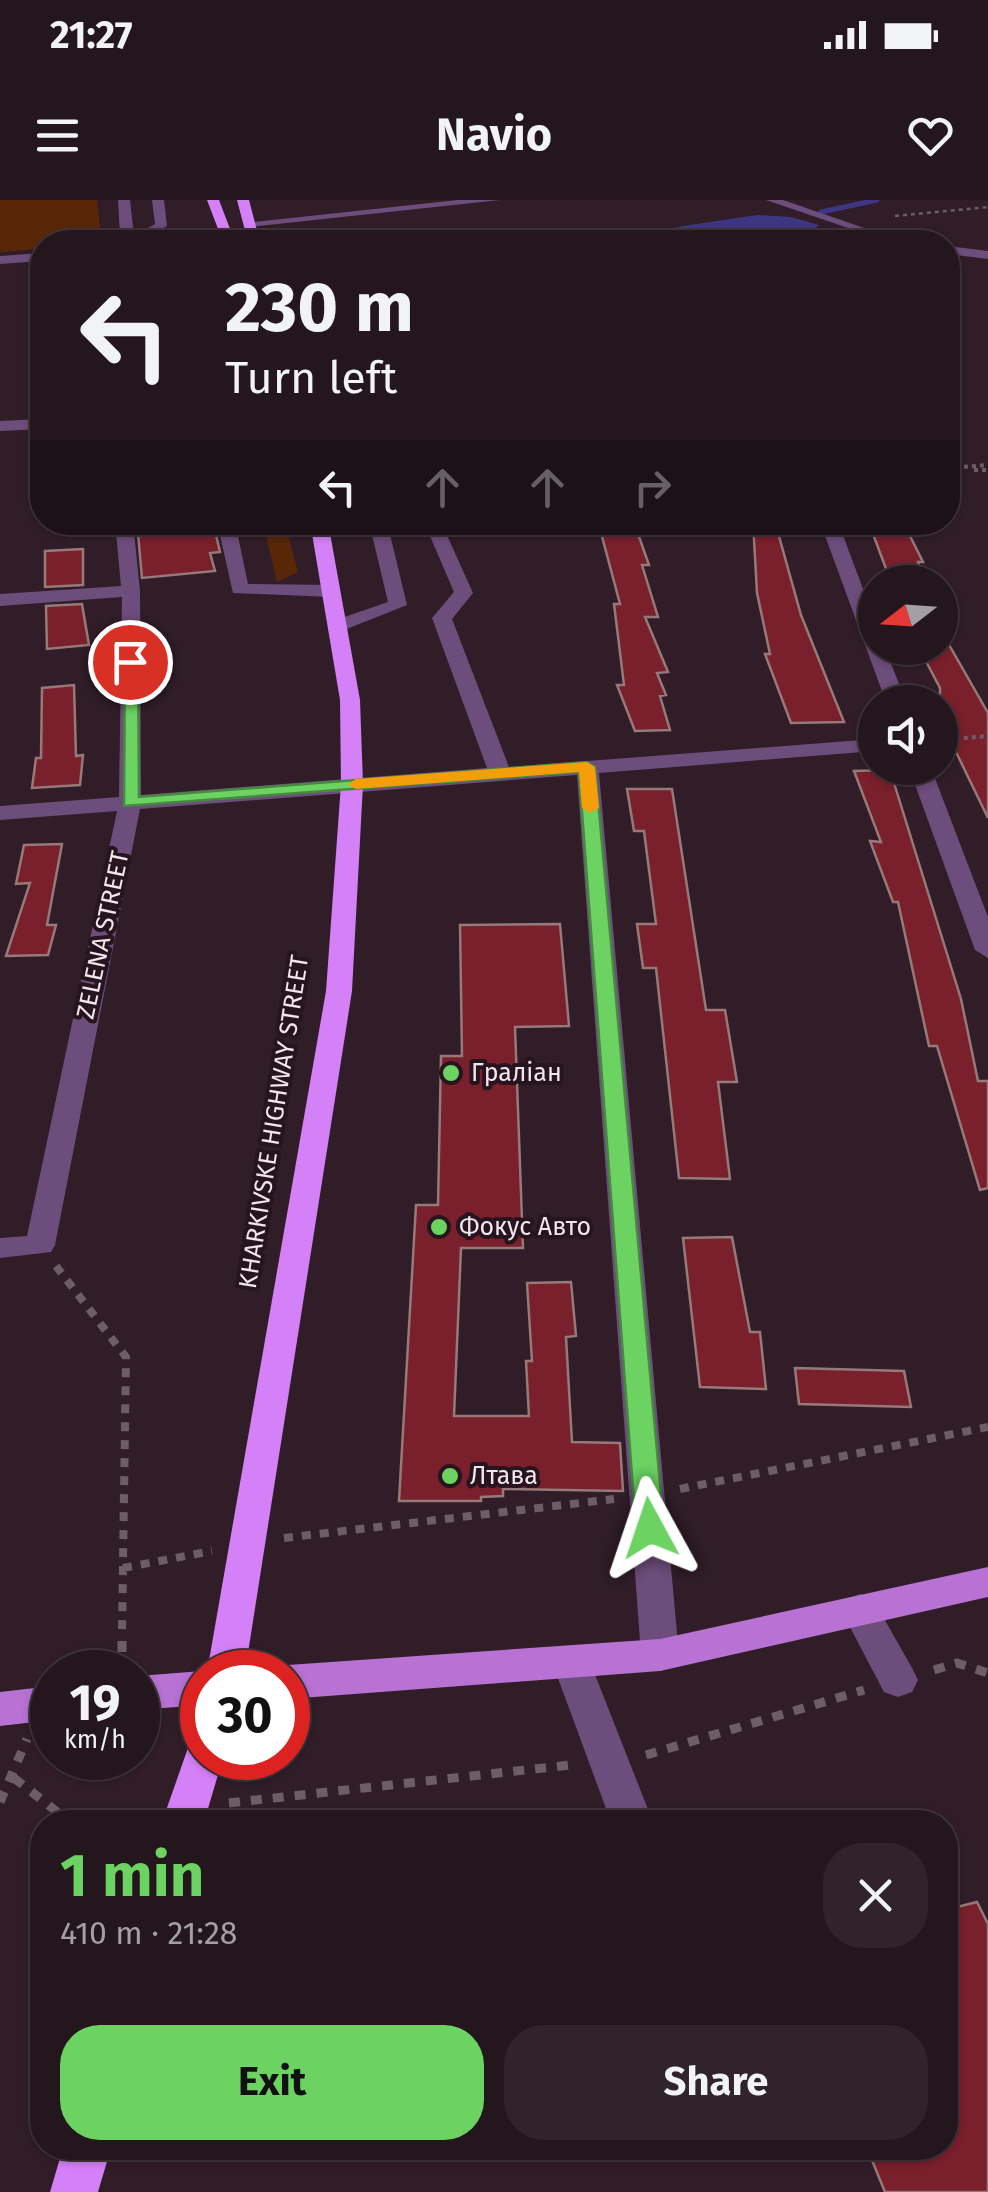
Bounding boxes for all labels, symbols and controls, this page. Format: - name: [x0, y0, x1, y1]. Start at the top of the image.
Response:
- text: 21:27: [50, 12, 133, 58]
- icon: menu: [30, 108, 85, 163]
- text: Navio: [436, 108, 552, 162]
- icon: heart: [903, 108, 958, 163]
- text: 230 m: [225, 266, 414, 350]
- icon: left: [60, 270, 190, 400]
- text: Turn left: [225, 351, 397, 405]
- icon: left: [310, 460, 365, 515]
- icon: ahead: [415, 460, 470, 515]
- icon: ahead: [520, 460, 575, 515]
- icon: right: [625, 460, 680, 515]
- north arrow: [858, 565, 958, 665]
- map controls: [858, 565, 958, 785]
- pin: [88, 620, 173, 705]
- icon: arrive: [103, 635, 158, 690]
- button: sound: [858, 685, 958, 785]
- street label: ZELENA STREET: [71, 848, 135, 1022]
- street label: KHARKIVSKE HIGHWAY STREET: [233, 953, 315, 1291]
- place label: Граліан: [471, 1058, 562, 1088]
- marker: Граліан: [440, 1062, 462, 1084]
- place label: Фокус Авто: [459, 1212, 591, 1242]
- marker: Фокус Авто: [428, 1216, 450, 1238]
- place label: Лтава: [470, 1461, 538, 1491]
- marker: Лтава: [439, 1465, 461, 1487]
- position arrow: [598, 1476, 702, 1580]
- speed limit sign: 30: [180, 1650, 310, 1780]
- text: 19: [69, 1673, 121, 1733]
- text: km/h: [64, 1725, 126, 1755]
- text: 1 min: [60, 1840, 204, 1912]
- button: close: [823, 1843, 928, 1948]
- text: 410 m · 21:28: [60, 1914, 237, 1952]
- button: Exit: [60, 2025, 484, 2140]
- button: Share: [504, 2025, 928, 2140]

